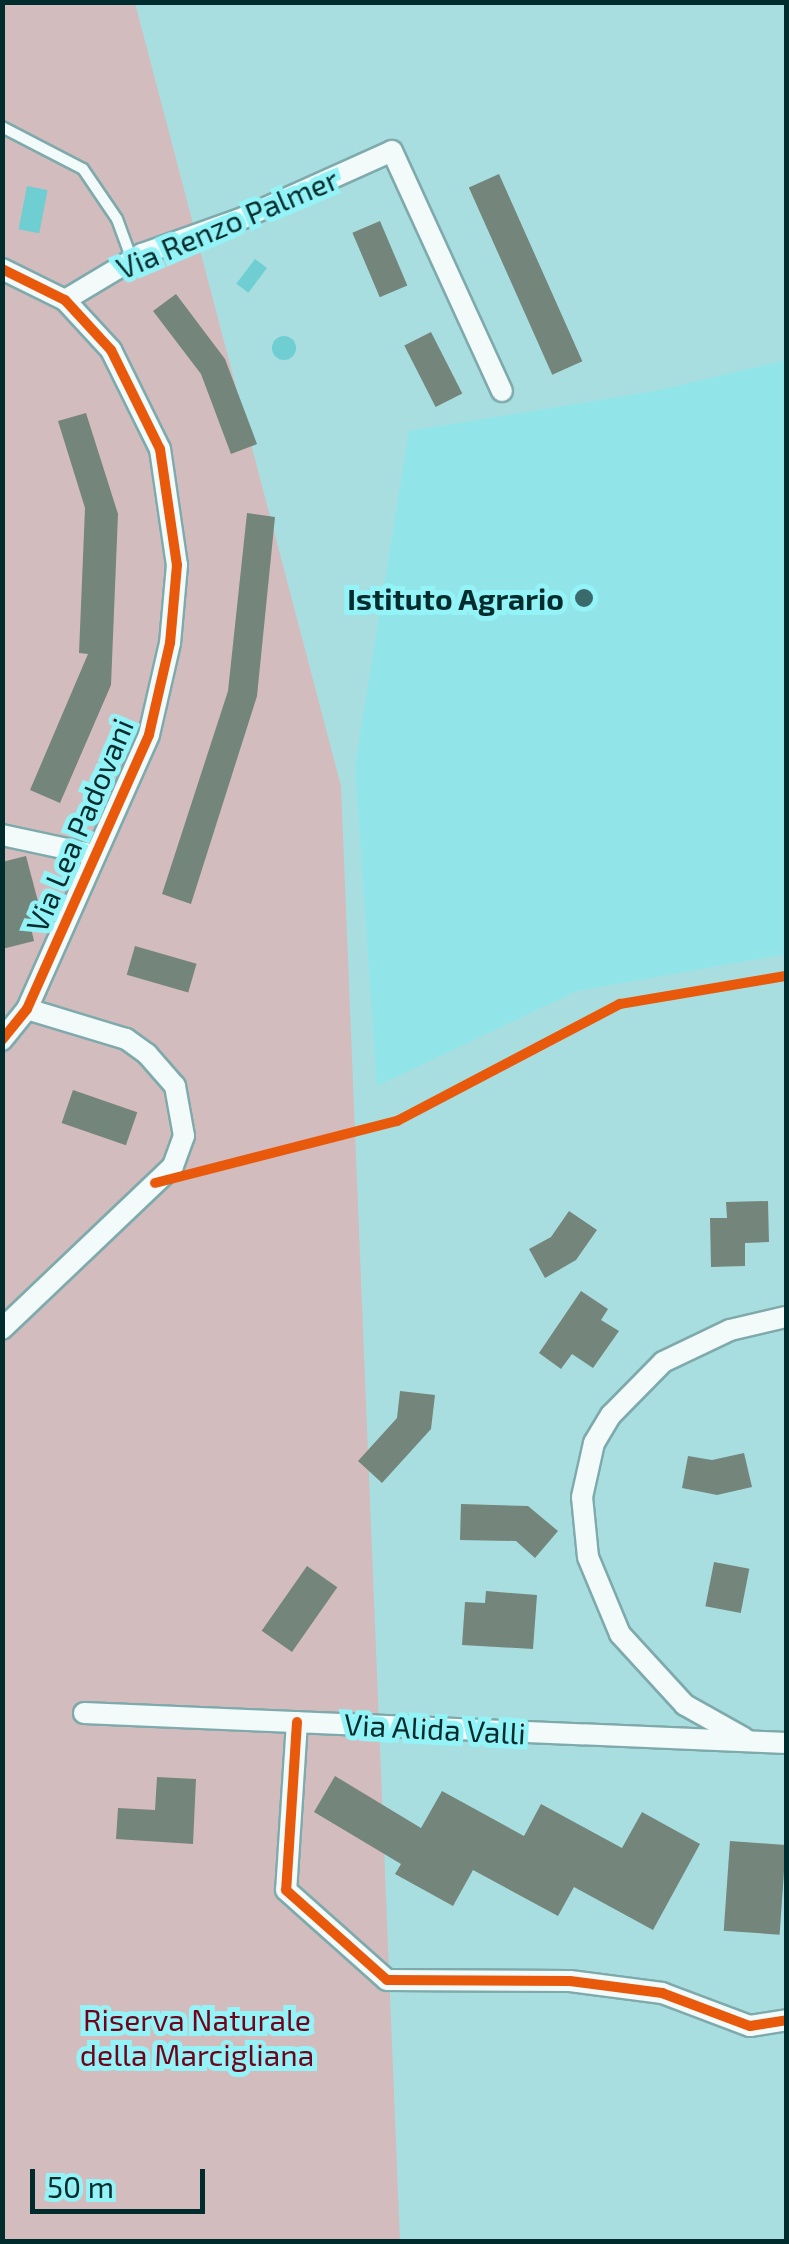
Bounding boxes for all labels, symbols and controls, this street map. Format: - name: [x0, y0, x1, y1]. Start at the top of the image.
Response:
- street label: Via Renzo Palmer: [111, 160, 343, 286]
- place label: Istituto Agrario: [347, 580, 564, 616]
- marker: Istituto Agrario: [573, 587, 595, 609]
- street label: Via Lea Padovani: [18, 713, 140, 937]
- street label: Via Alida Valli: [342, 1705, 528, 1751]
- park label: Riserva Naturale della Marcigliana: [80, 2001, 314, 2072]
- scale bar: [35, 2149, 210, 2211]
- text: 50 m: [47, 2168, 114, 2204]

